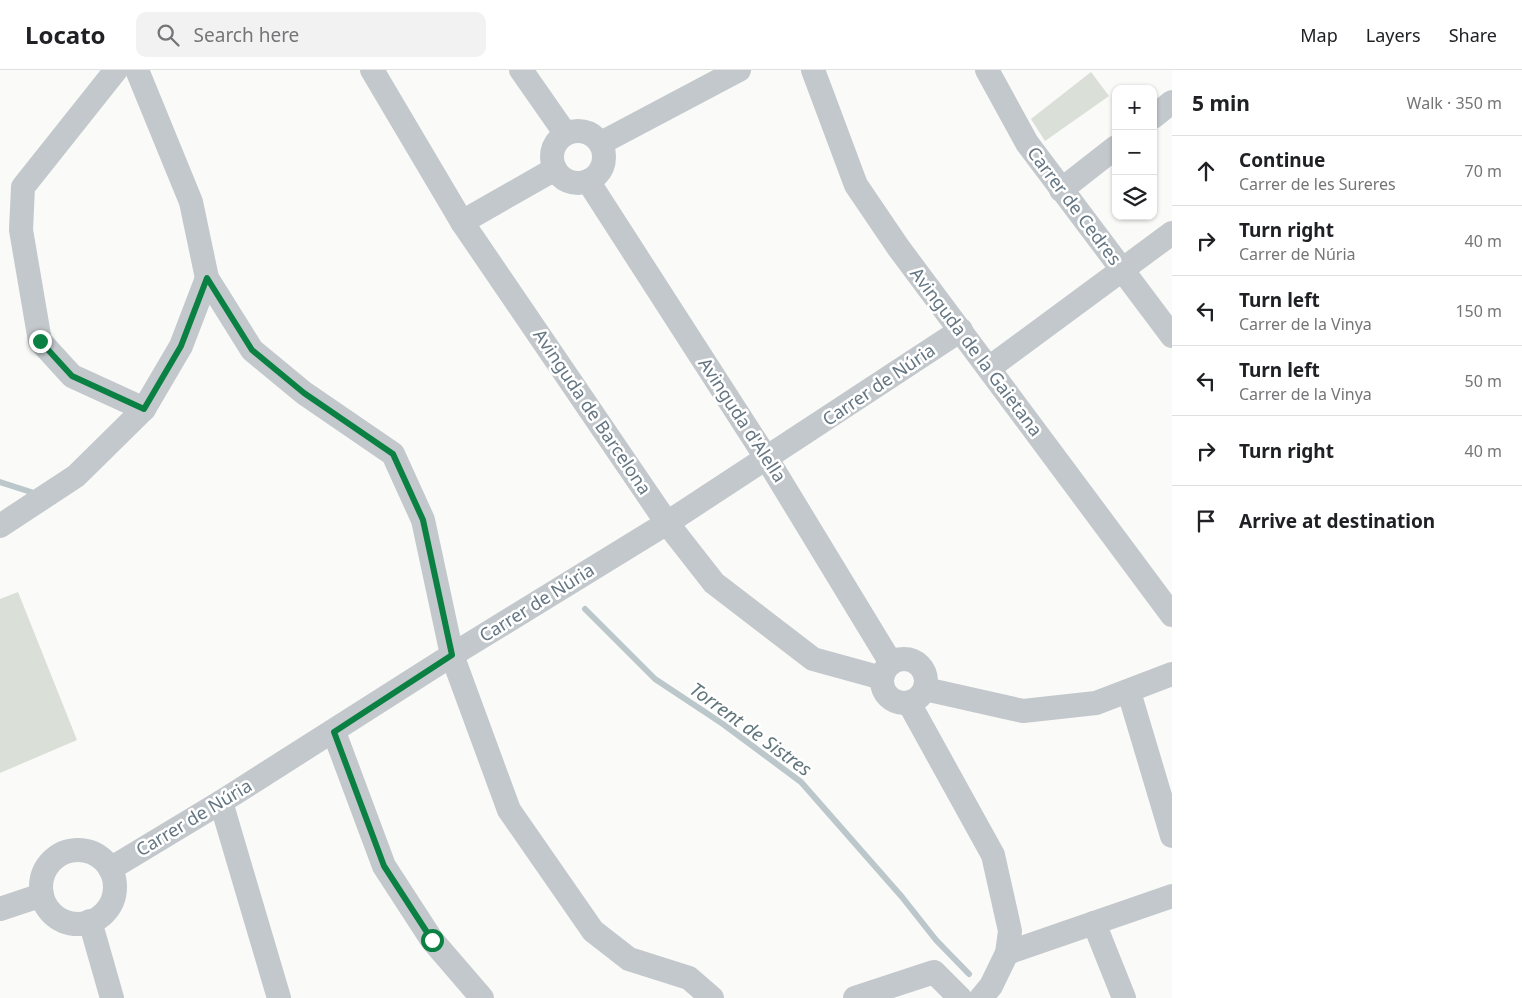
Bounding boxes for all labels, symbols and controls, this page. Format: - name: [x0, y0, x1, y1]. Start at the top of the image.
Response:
- search box: [136, 12, 486, 57]
- text: Locato: [25, 18, 106, 51]
- icon: search: [154, 21, 182, 49]
- text: Search here: [194, 22, 299, 48]
- text: Map: [1300, 23, 1338, 47]
- text: Layers: [1366, 23, 1421, 47]
- text: Share: [1449, 23, 1497, 47]
- map controls: [1112, 85, 1157, 220]
- button: +: [1112, 85, 1157, 130]
- text: 5 min: [1192, 89, 1250, 117]
- text: Walk · 350 m: [1407, 92, 1502, 114]
- button: −: [1112, 130, 1157, 175]
- street label: Carrer de Cedres: [1022, 141, 1127, 270]
- text: Continue: [1239, 147, 1325, 173]
- icon: ahead: [1192, 157, 1220, 185]
- text: 70 m: [1465, 160, 1502, 182]
- text: Carrer de les Sureres: [1239, 173, 1396, 195]
- button: layers: [1112, 175, 1157, 220]
- text: Turn right: [1239, 217, 1334, 243]
- icon: right: [1192, 227, 1220, 255]
- text: 40 m: [1465, 230, 1502, 252]
- text: Carrer de Núria: [1239, 243, 1356, 265]
- street label: Avinguda de la Gaietana: [905, 262, 1048, 441]
- text: Turn left: [1239, 287, 1320, 313]
- icon: left: [1192, 297, 1220, 325]
- text: 150 m: [1455, 300, 1502, 322]
- text: Carrer de la Vinya: [1239, 313, 1372, 335]
- street label: Avinguda de Barcelona: [528, 324, 657, 499]
- route end: [29, 330, 52, 353]
- street label: Carrer de Núria: [817, 338, 940, 431]
- street label: Avinguda d'Alella: [694, 353, 792, 486]
- text: Turn left: [1239, 357, 1320, 383]
- icon: left: [1192, 367, 1220, 395]
- text: 50 m: [1465, 370, 1502, 392]
- text: Carrer de la Vinya: [1239, 383, 1372, 405]
- icon: right: [1192, 437, 1220, 465]
- text: Turn right: [1239, 438, 1334, 464]
- text: 40 m: [1465, 440, 1502, 462]
- icon: arrive: [1192, 507, 1220, 535]
- text: Arrive at destination: [1239, 508, 1435, 534]
- street label: Carrer de Núria: [475, 557, 598, 647]
- water label: Torrent de Sistres: [685, 676, 817, 782]
- street label: Carrer de Núria: [131, 773, 256, 861]
- route start: [421, 929, 444, 952]

